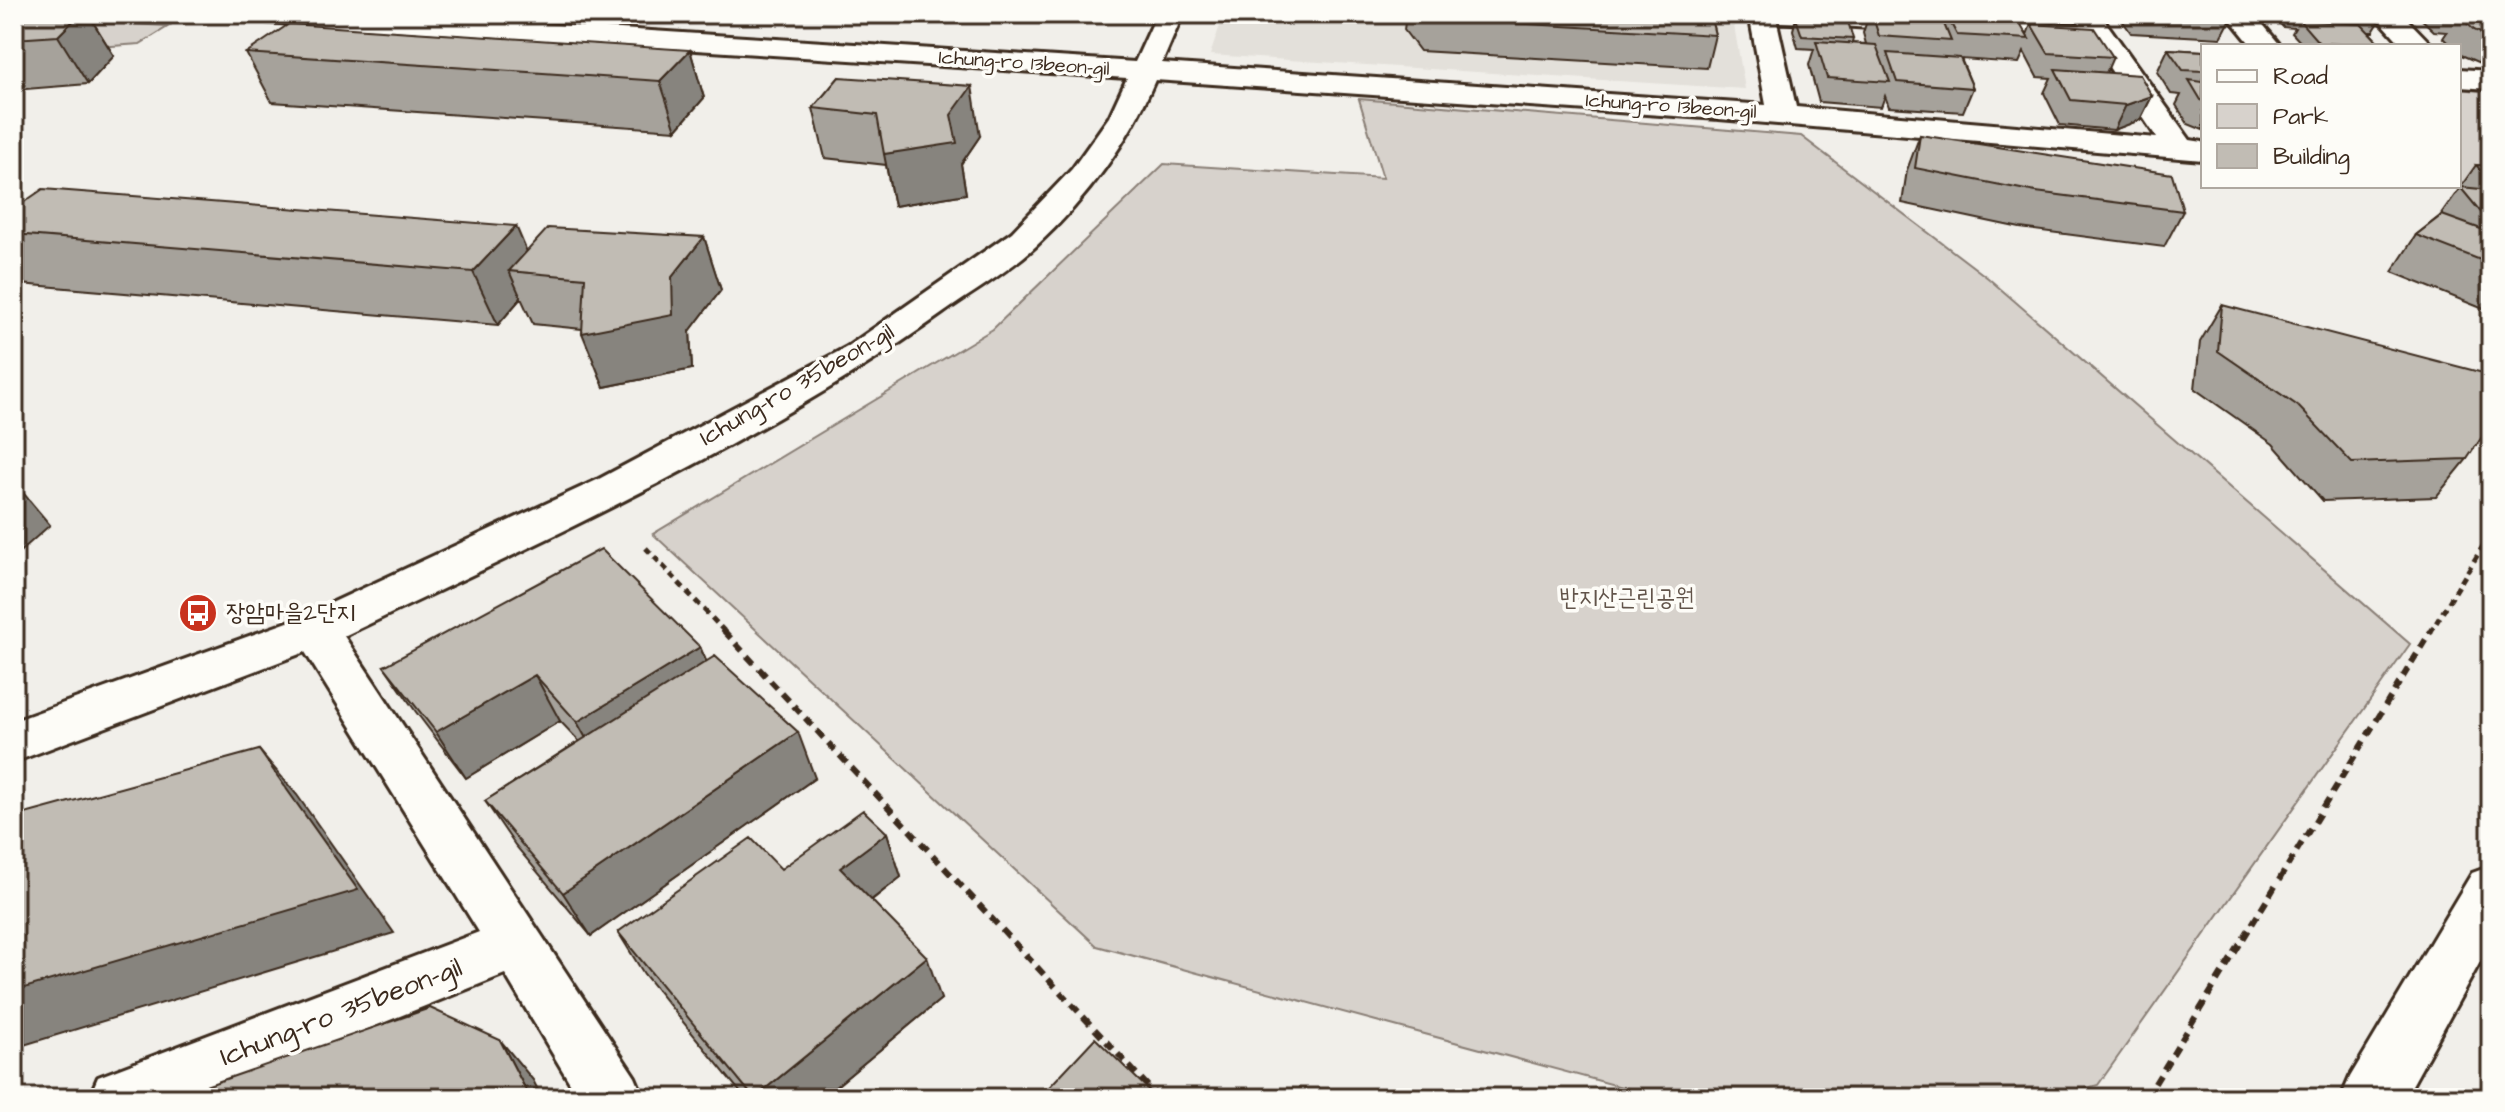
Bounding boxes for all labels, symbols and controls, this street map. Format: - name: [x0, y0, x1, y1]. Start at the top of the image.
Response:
- street label: Ichung-ro 13beon-gil: [938, 43, 1110, 84]
- legend: [2201, 44, 2461, 188]
- text: Road: [2273, 60, 2328, 94]
- street label: Ichung-ro 13beon-gil: [1585, 86, 1757, 127]
- text: Park: [2273, 100, 2329, 134]
- text: Building: [2273, 140, 2350, 175]
- street label: Ichung-ro 35beon-gil: [693, 315, 901, 455]
- park label: 반지산근린공원: [1559, 581, 1695, 615]
- bus stop icon: 장암마을2단지: [177, 592, 219, 634]
- place label: 장암마을2단지: [226, 596, 356, 630]
- street label: Ichung-ro 35beon-gil: [214, 948, 468, 1077]

